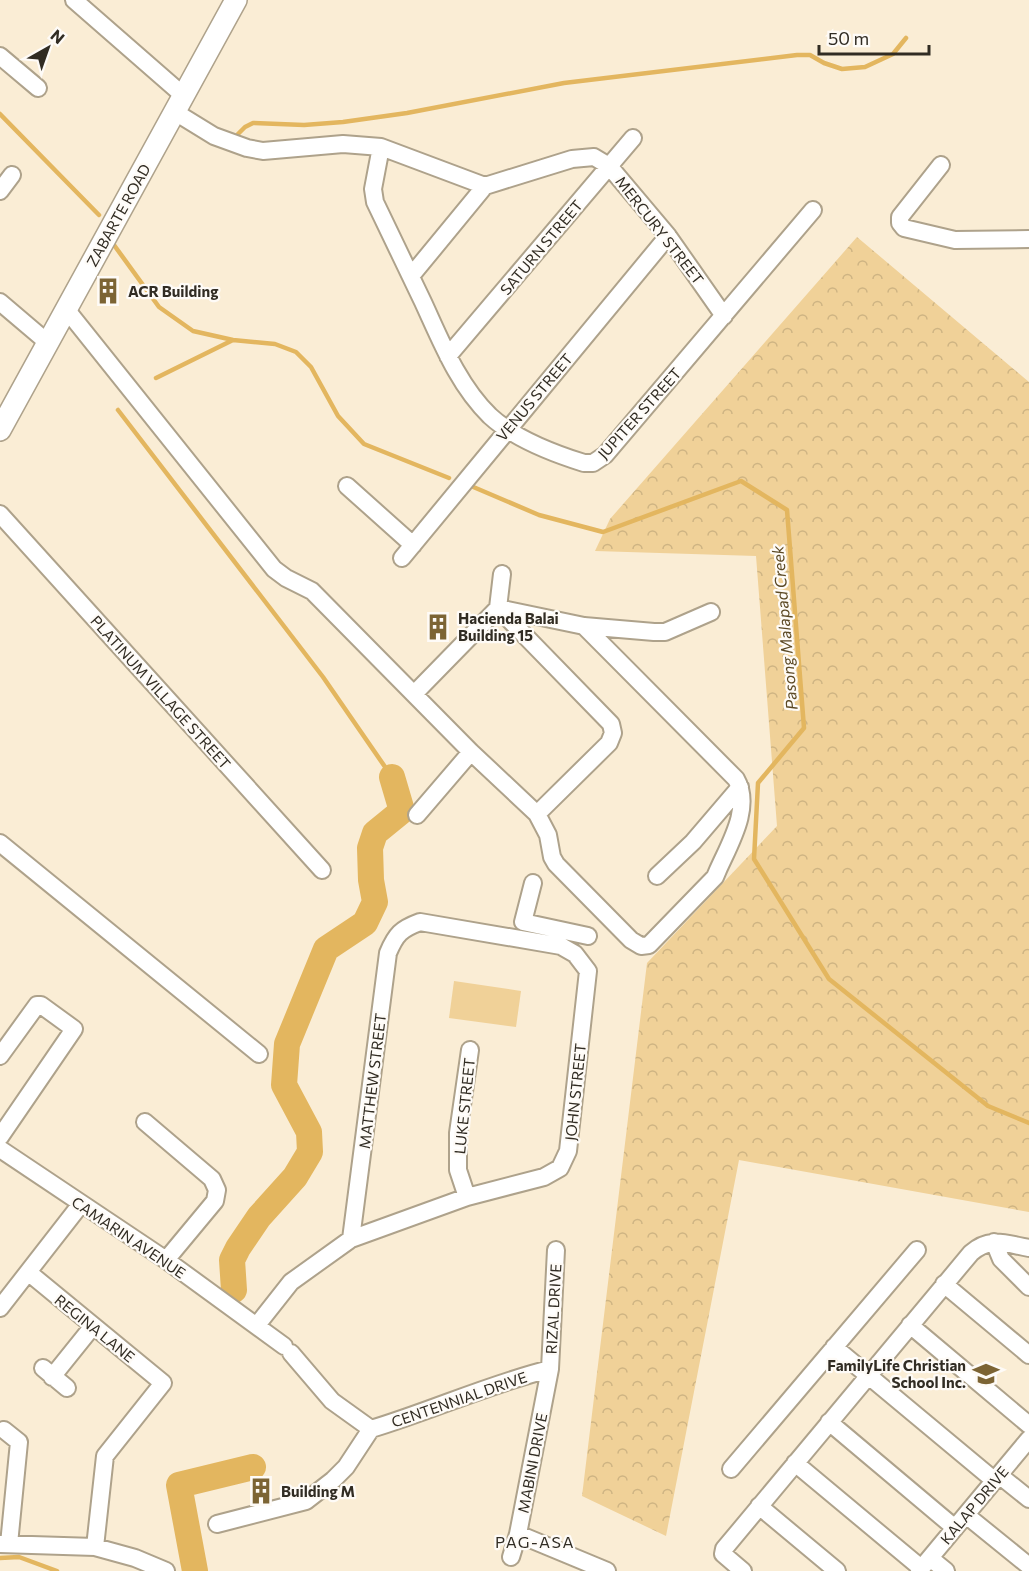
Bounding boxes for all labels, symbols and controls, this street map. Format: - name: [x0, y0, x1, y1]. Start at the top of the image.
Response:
- north arrow: [18, 18, 78, 78]
- scale bar: [819, 18, 928, 56]
- text: N: [47, 25, 69, 47]
- text: 50 m: [828, 27, 869, 49]
- street label: ZABARTE ROAD: [82, 161, 154, 269]
- street label: MERCURY STREET: [612, 172, 708, 288]
- street label: SATURN STREET: [496, 196, 586, 298]
- building icon: ACR Building: [93, 276, 123, 306]
- place label: ACR Building: [128, 282, 218, 300]
- street label: VENUS STREET: [492, 349, 576, 444]
- street label: JUPITER STREET: [593, 364, 685, 462]
- water label: Pasong Malapad Creek: [767, 545, 801, 711]
- place label: Hacienda Balai Building 15: [458, 609, 559, 644]
- street label: PLATINUM VILLAGE STREET: [87, 612, 235, 773]
- building icon: Hacienda Balai Building 15: [423, 612, 453, 642]
- street label: MATTHEW STREET: [355, 1012, 389, 1150]
- street label: JOHN STREET: [561, 1042, 589, 1142]
- street label: LUKE STREET: [450, 1056, 478, 1155]
- street label: CAMARIN AVENUE: [69, 1192, 189, 1282]
- street label: RIZAL DRIVE: [542, 1263, 564, 1355]
- street label: REGINA LANE: [51, 1290, 139, 1366]
- place label: FamilyLife Christian School Inc.: [827, 1356, 966, 1391]
- school or university icon: FamilyLife Christian School Inc.: [971, 1359, 1001, 1389]
- street label: CENTENNIAL DRIVE: [389, 1367, 529, 1431]
- street label: MABINI DRIVE: [513, 1411, 551, 1515]
- street label: KALAP DRIVE: [936, 1462, 1012, 1548]
- building icon: Building M: [246, 1476, 276, 1506]
- place label: Building M: [281, 1482, 355, 1500]
- district label: PAG-ASA: [495, 1532, 575, 1551]

